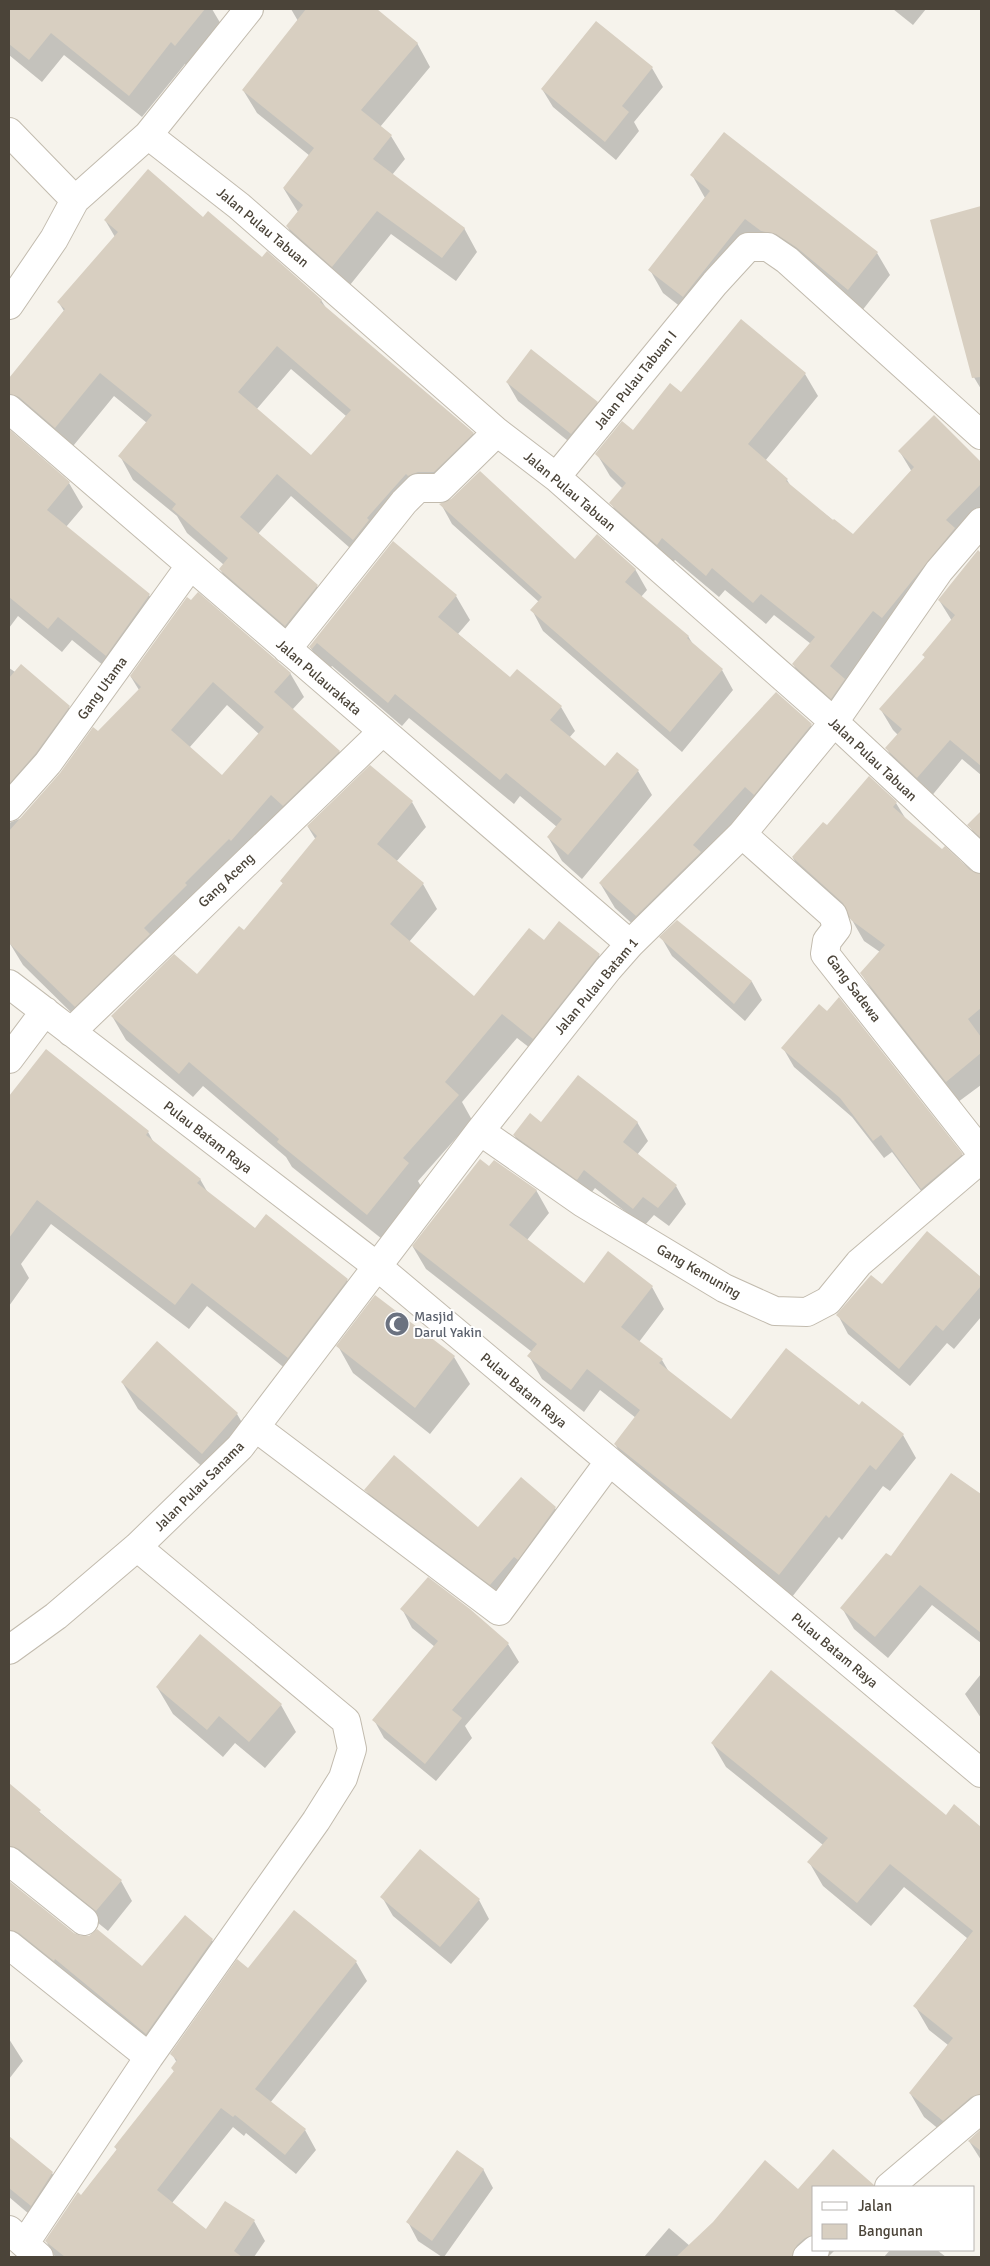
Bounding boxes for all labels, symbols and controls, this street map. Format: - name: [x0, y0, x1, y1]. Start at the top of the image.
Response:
- street label: Jalan Pulau Tabuan: [213, 184, 312, 271]
- street label: Jalan Pulau Tabuan I: [590, 327, 680, 433]
- street label: Jalan Pulau Tabuan: [520, 448, 619, 535]
- street label: Jalan Pulaurakata: [273, 636, 365, 719]
- street label: Gang Utama: [74, 653, 131, 723]
- street label: Jalan Pulau Tabuan: [825, 714, 921, 805]
- street label: Gang Aceng: [195, 850, 258, 911]
- street label: Jalan Pulau Batam 1: [551, 934, 642, 1038]
- street label: Gang Sadewa: [823, 951, 885, 1026]
- street label: Pulau Batam Raya: [160, 1098, 255, 1177]
- street label: Gang Kemuning: [654, 1240, 744, 1302]
- place label: Masjid Darul Yakin: [414, 1308, 482, 1341]
- mosque icon: Masjid Darul Yakin: [384, 1311, 410, 1337]
- street label: Pulau Batam Raya: [477, 1349, 570, 1432]
- street label: Jalan Pulau Sanama: [151, 1438, 248, 1535]
- street label: Pulau Batam Raya: [788, 1609, 881, 1692]
- legend: [812, 2186, 975, 2251]
- text: Jalan: [858, 2197, 892, 2215]
- text: Bangunan: [858, 2222, 923, 2240]

